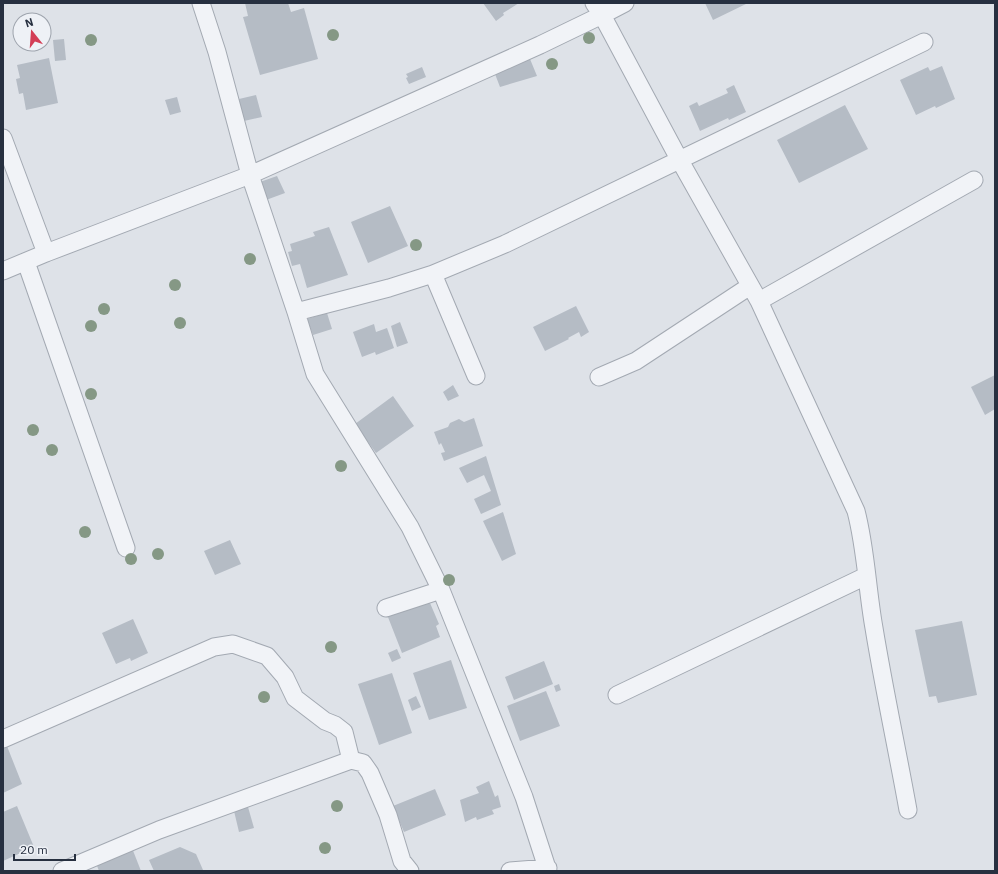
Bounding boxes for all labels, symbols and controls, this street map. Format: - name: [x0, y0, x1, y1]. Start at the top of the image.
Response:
- north arrow: [12, 12, 52, 52]
- text: N: [23, 15, 35, 30]
- scale bar: [14, 836, 75, 862]
- text: 20 m: [20, 842, 48, 857]

